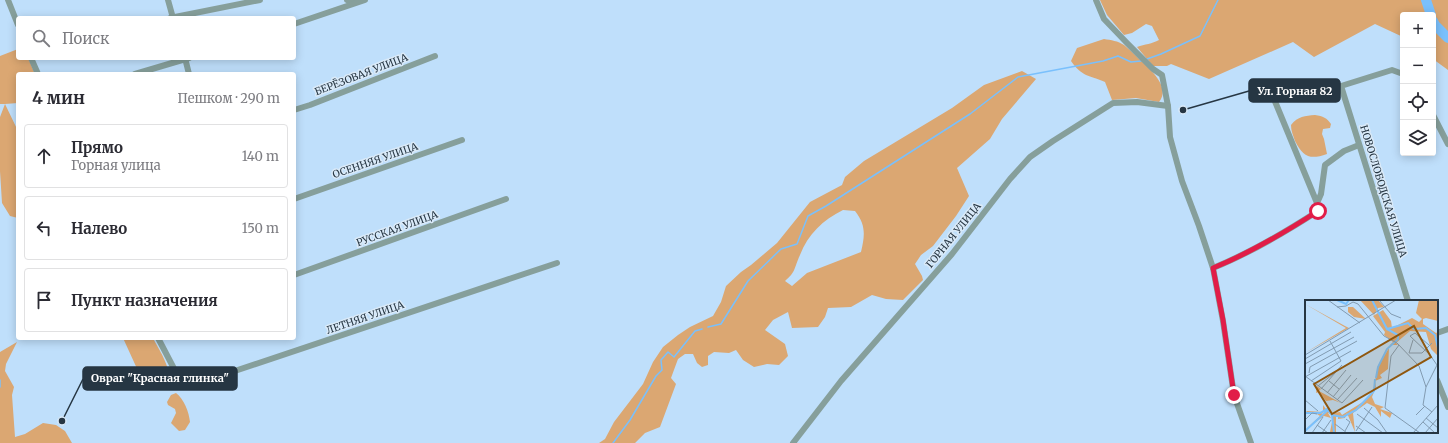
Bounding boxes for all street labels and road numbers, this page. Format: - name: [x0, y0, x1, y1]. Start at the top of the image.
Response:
- street label: БЕРЁЗОВАЯ УЛИЦА: [312, 49, 411, 98]
- street label: НОВОСЛОБОДСКАЯ УЛИЦА: [1357, 123, 1410, 260]
- street label: ОСЕННЯЯ УЛИЦА: [331, 139, 420, 181]
- street label: ГОРНАЯ УЛИЦА: [923, 199, 984, 271]
- street label: РУССКАЯ УЛИЦА: [355, 207, 441, 249]
- street label: ЛЕТНЯЯ УЛИЦА: [325, 298, 407, 337]

